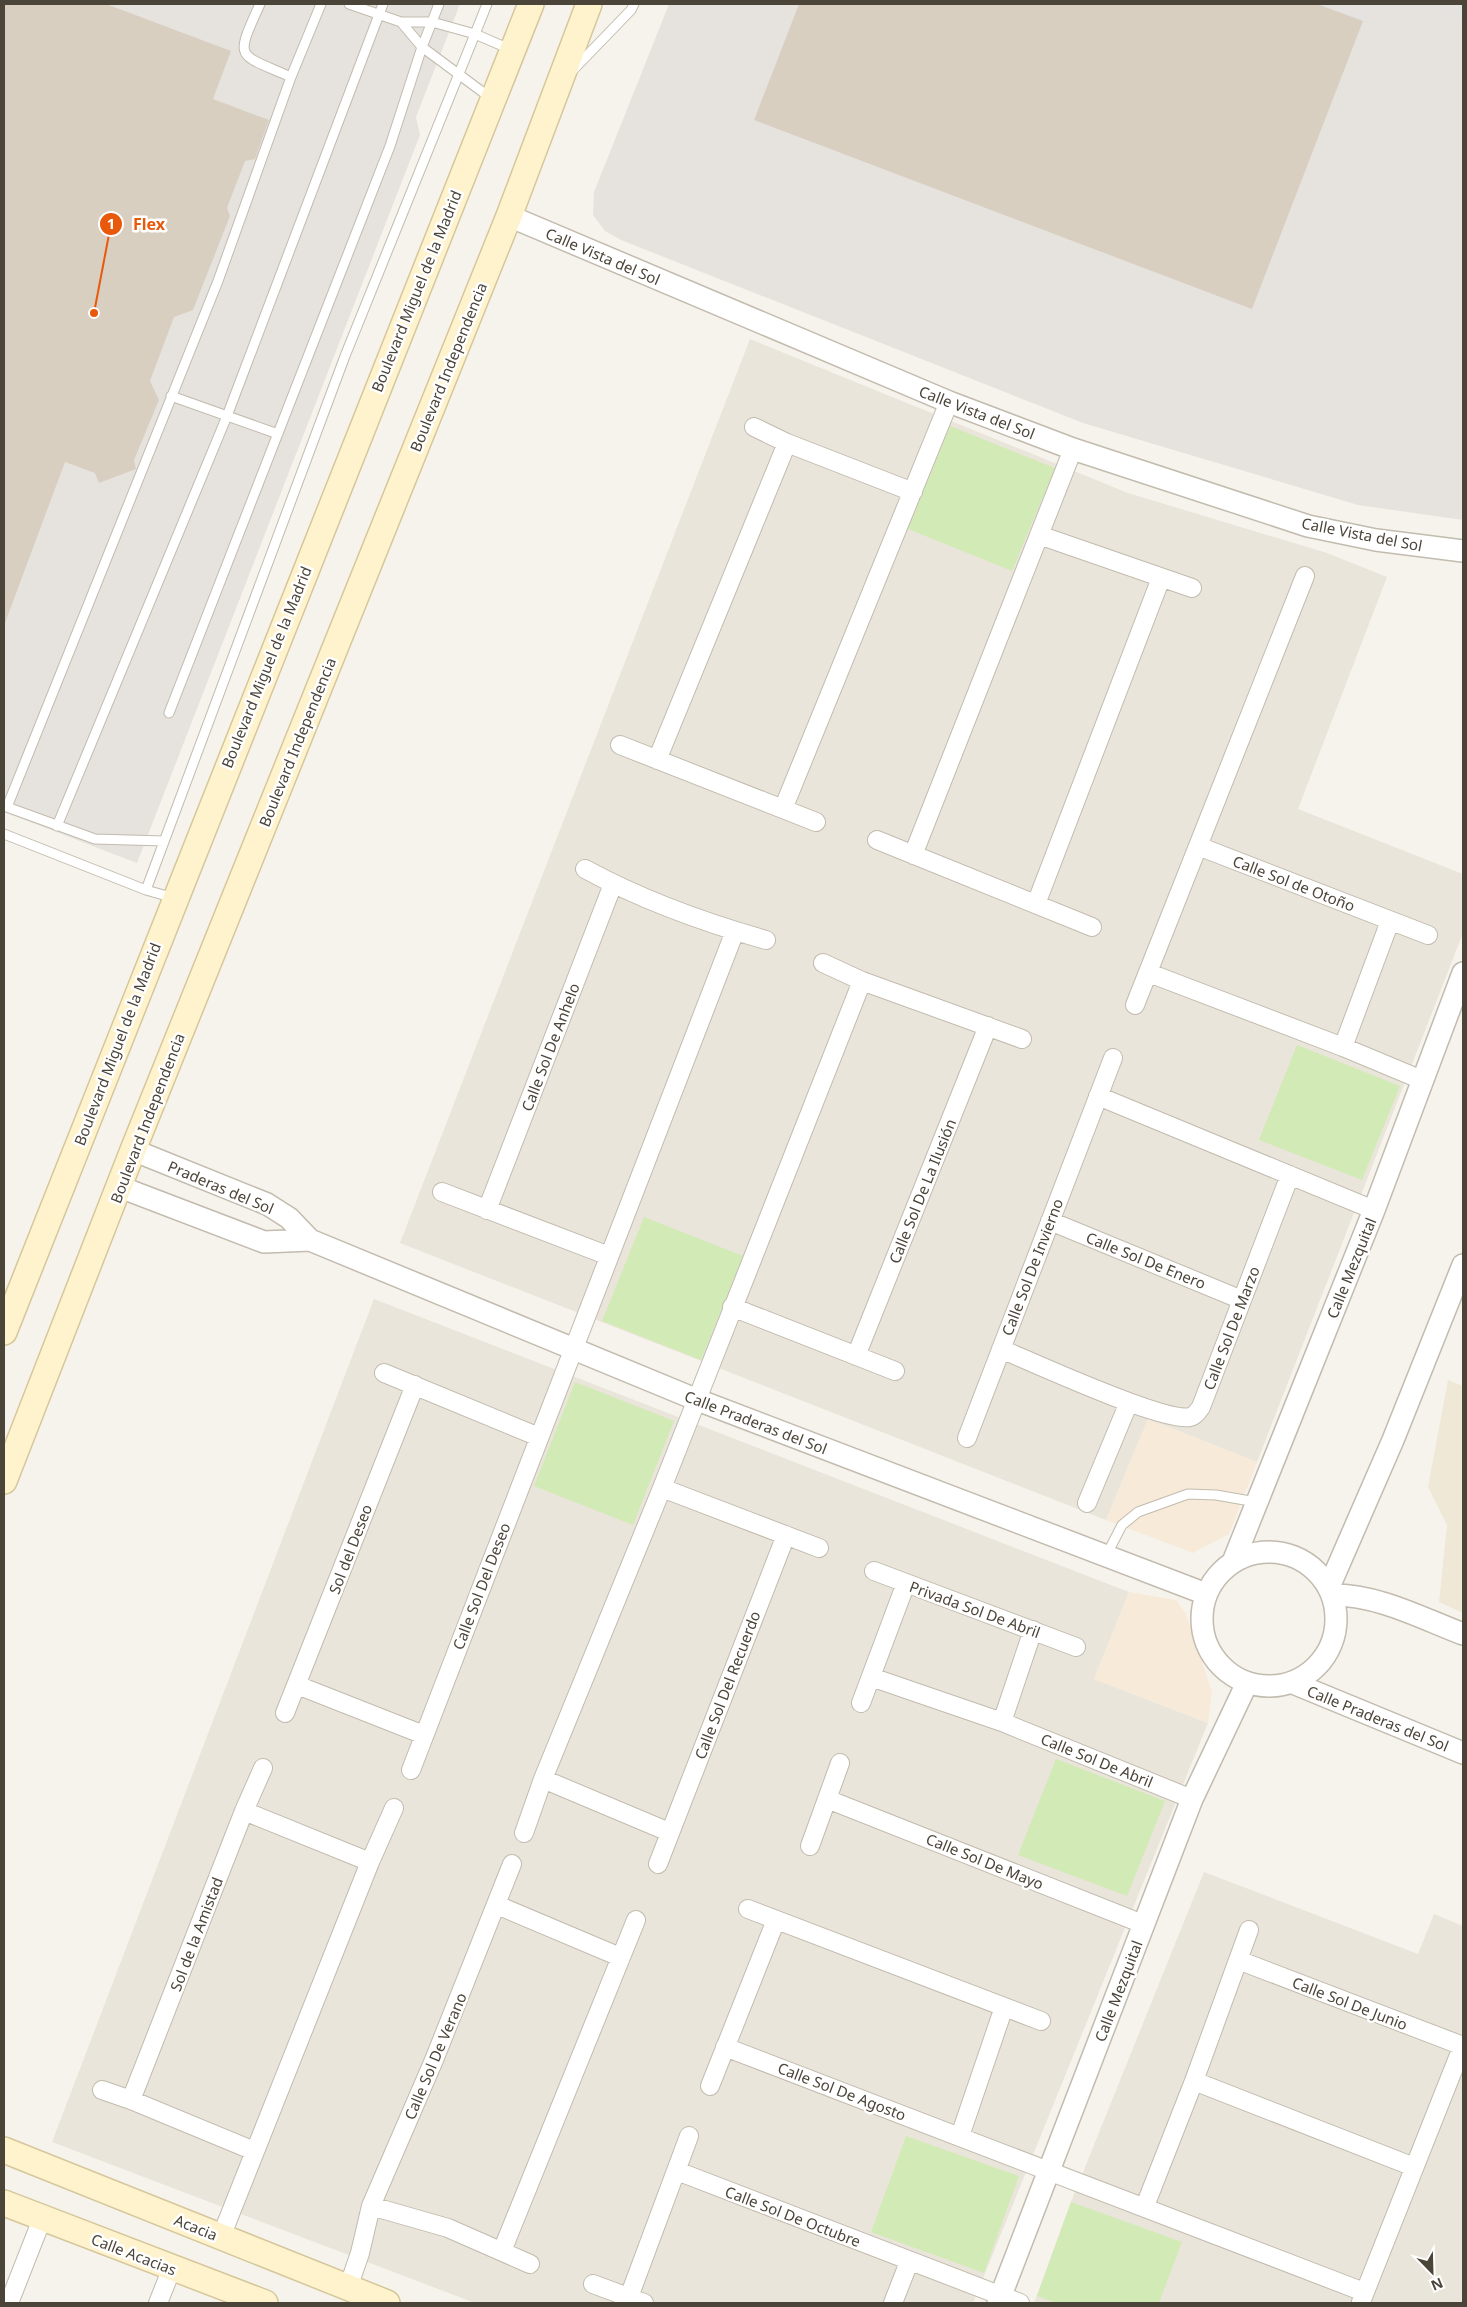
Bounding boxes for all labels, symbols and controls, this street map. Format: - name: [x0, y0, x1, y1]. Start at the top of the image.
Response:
- street label: Boulevard Miguel de la Madrid: [366, 187, 466, 395]
- callout: Flex: [98, 208, 175, 239]
- text: 1: [107, 213, 115, 233]
- text: Flex: [133, 213, 166, 235]
- street label: Calle Vista del Sol: [543, 223, 663, 289]
- street label: Boulevard Independencia: [405, 280, 491, 454]
- street label: Calle Vista del Sol: [916, 381, 1038, 443]
- street label: Calle Vista del Sol: [1300, 513, 1424, 555]
- street label: Boulevard Miguel de la Madrid: [216, 563, 316, 771]
- street label: Boulevard Independencia: [254, 655, 340, 829]
- street label: Calle Sol de Otoño: [1230, 851, 1358, 915]
- street label: Boulevard Miguel de la Madrid: [69, 940, 165, 1148]
- street label: Calle Sol De Anhelo: [516, 980, 584, 1114]
- street label: Boulevard Independencia: [105, 1030, 189, 1206]
- street label: Calle Sol De La Ilusión: [884, 1116, 960, 1266]
- street label: Praderas del Sol: [165, 1156, 277, 1218]
- street label: Calle Sol De Invierno: [997, 1196, 1067, 1338]
- street label: Calle Mezquital: [1322, 1215, 1380, 1321]
- street label: Calle Sol De Enero: [1083, 1227, 1209, 1293]
- street label: Calle Sol De Marzo: [1198, 1263, 1264, 1393]
- street label: Calle Praderas del Sol: [682, 1386, 830, 1458]
- street label: Sol del Deseo: [324, 1501, 376, 1597]
- street label: Calle Sol Del Deseo: [448, 1520, 514, 1652]
- street label: Privada Sol De Abril: [907, 1576, 1043, 1642]
- street label: Calle Sol Del Recuerdo: [690, 1608, 764, 1762]
- street label: Calle Praderas del Sol: [1304, 1680, 1452, 1756]
- street label: Calle Sol De Abril: [1038, 1728, 1156, 1792]
- street label: Calle Sol De Mayo: [923, 1828, 1047, 1894]
- street label: Sol de la Amistad: [165, 1874, 227, 1994]
- street label: Calle Mezquital: [1089, 1937, 1147, 2045]
- street label: Calle Sol De Junio: [1289, 1972, 1411, 2034]
- street label: Calle Sol De Verano: [399, 1989, 471, 2123]
- street label: Calle Sol De Agosto: [775, 2057, 909, 2125]
- street label: Calle Sol De Octubre: [722, 2181, 864, 2251]
- street label: Acacia: [172, 2209, 220, 2245]
- street label: Calle Acacias: [88, 2229, 180, 2279]
- north arrow: [1407, 2247, 1457, 2297]
- text: N: [1428, 2273, 1446, 2295]

